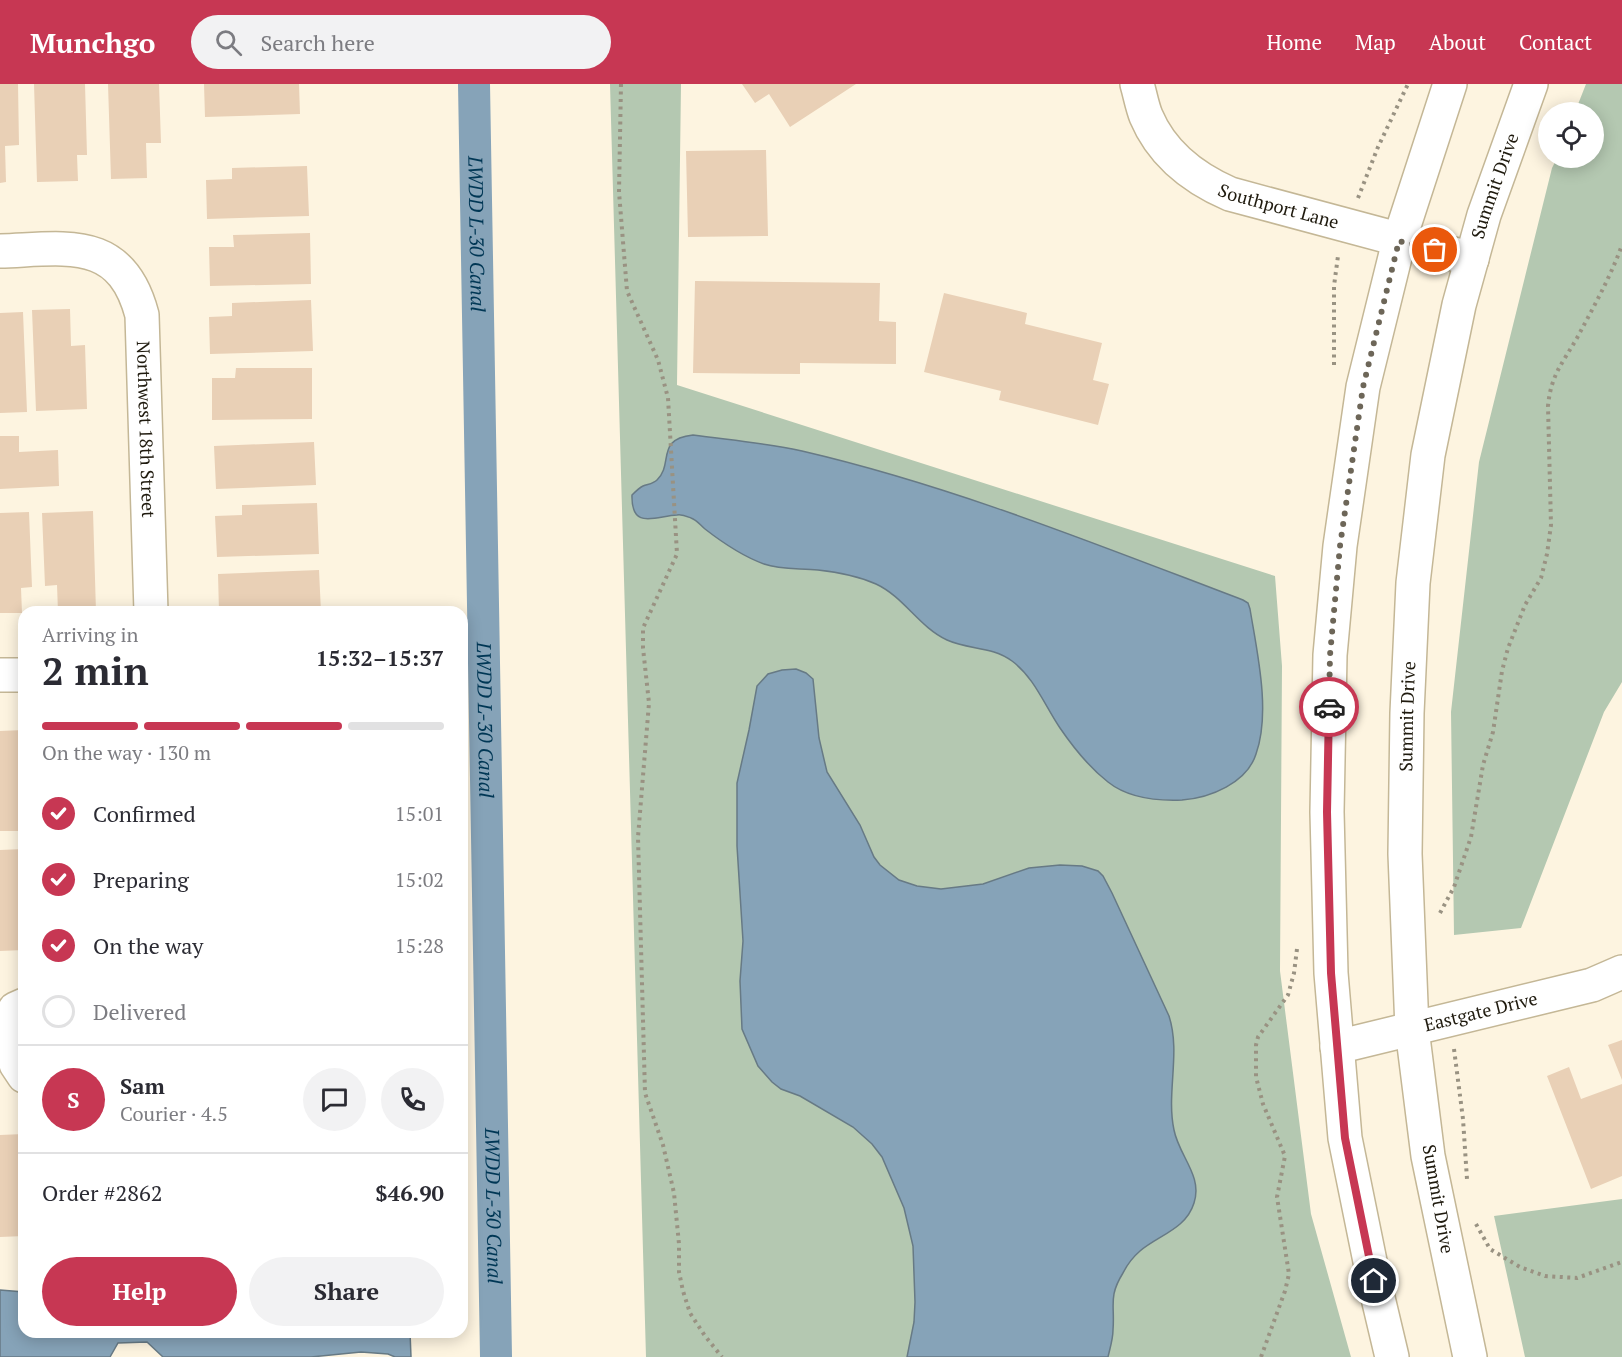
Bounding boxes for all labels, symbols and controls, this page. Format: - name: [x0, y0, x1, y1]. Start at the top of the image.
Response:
- search box: [191, 15, 611, 69]
- text: Munchgo: [30, 24, 155, 61]
- icon: search: [212, 26, 245, 59]
- text: Search here: [260, 28, 375, 57]
- text: Home: [1266, 28, 1322, 56]
- text: Map: [1355, 28, 1396, 56]
- text: About: [1429, 28, 1486, 56]
- text: Contact: [1519, 28, 1592, 56]
- map controls: [1538, 102, 1604, 168]
- button: locate: [1538, 102, 1604, 168]
- street label: Summit Drive: [1465, 129, 1523, 241]
- water label: LWDD L-30 Canal: [462, 155, 492, 313]
- street label: Southport Lane: [1214, 177, 1342, 234]
- pin: [1409, 224, 1460, 275]
- icon: bag: [1418, 233, 1451, 266]
- street label: Northwest 18th Street: [132, 340, 161, 518]
- text: Arriving in: [42, 621, 138, 648]
- water label: LWDD L-30 Canal: [471, 641, 500, 799]
- text: 15:32–15:37: [316, 643, 444, 672]
- text: 2 min: [42, 644, 149, 696]
- street label: Summit Drive: [1393, 661, 1420, 772]
- courier: [1299, 677, 1359, 737]
- icon: car: [1313, 691, 1346, 724]
- text: On the way · 130 m: [42, 739, 211, 766]
- icon: check: [42, 797, 75, 830]
- text: Confirmed: [93, 799, 196, 828]
- text: 15:01: [395, 800, 444, 827]
- icon: check: [42, 863, 75, 896]
- text: Preparing: [93, 865, 189, 894]
- text: 15:02: [395, 866, 444, 893]
- icon: check: [42, 929, 75, 962]
- text: On the way: [93, 931, 203, 960]
- text: 15:28: [395, 932, 444, 959]
- street label: Eastgate Drive: [1422, 986, 1540, 1036]
- text: Delivered: [93, 997, 186, 1026]
- button: chat: [303, 1068, 366, 1131]
- button: phone: [381, 1068, 444, 1131]
- text: Sam: [120, 1071, 165, 1100]
- text: S: [67, 1085, 80, 1114]
- text: Courier · 4.5: [120, 1100, 228, 1127]
- water label: LWDD L-30 Canal: [479, 1127, 509, 1284]
- street label: Summit Drive: [1418, 1142, 1460, 1255]
- text: Order #2862: [42, 1178, 162, 1207]
- text: $46.90: [375, 1178, 444, 1207]
- pin: [1348, 1255, 1399, 1306]
- button: Help: [42, 1257, 237, 1326]
- button: Share: [249, 1257, 444, 1326]
- icon: home: [1357, 1264, 1390, 1297]

